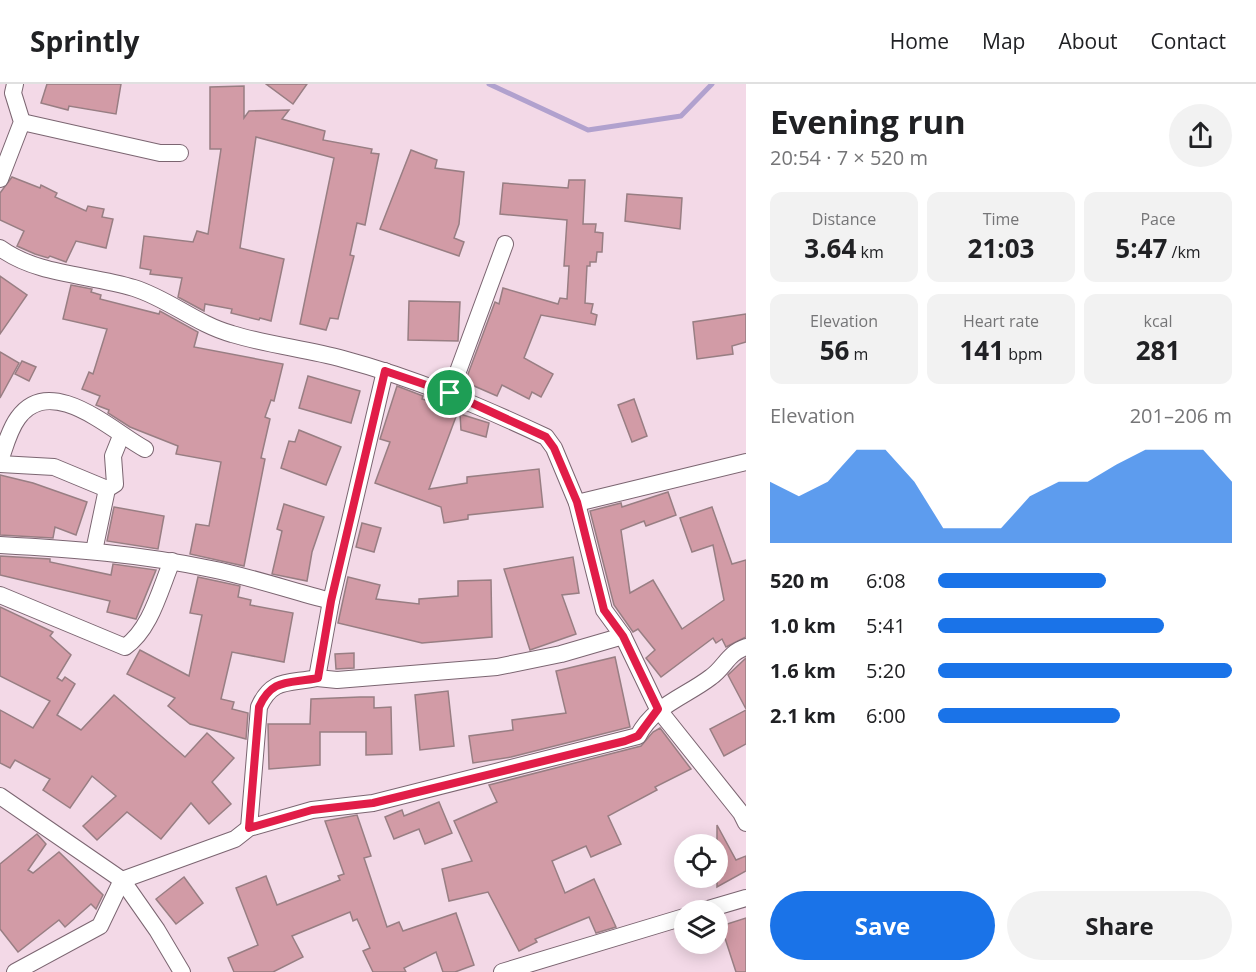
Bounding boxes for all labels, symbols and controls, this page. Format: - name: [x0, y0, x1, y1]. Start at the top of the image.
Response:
- text: Sprintly: [30, 22, 139, 60]
- text: Home: [890, 27, 949, 55]
- text: Map: [982, 27, 1025, 55]
- text: About: [1058, 27, 1118, 55]
- text: Contact: [1151, 27, 1226, 55]
- text: Evening run: [770, 99, 966, 144]
- button: share: [1169, 104, 1232, 167]
- text: 20:54 · 7 × 520 m: [770, 144, 928, 171]
- text: Distance: [812, 208, 876, 230]
- text: Time: [983, 208, 1019, 230]
- text: Pace: [1140, 208, 1176, 230]
- text: 3.64: [804, 230, 856, 266]
- text: 21:03: [968, 230, 1034, 266]
- text: 5:47: [1115, 230, 1167, 266]
- text: km: [856, 241, 884, 263]
- text: /km: [1167, 241, 1201, 263]
- text: Elevation: [810, 310, 878, 332]
- text: Heart rate: [963, 310, 1039, 332]
- text: kcal: [1144, 310, 1173, 332]
- text: 56: [820, 332, 849, 368]
- text: 141: [959, 332, 1004, 368]
- text: 281: [1136, 332, 1180, 368]
- text: m: [849, 343, 868, 365]
- text: bpm: [1004, 343, 1043, 365]
- pin: [424, 367, 475, 418]
- icon: arrive: [433, 376, 466, 409]
- text: Elevation: [770, 402, 855, 429]
- text: 201–206 m: [1130, 402, 1232, 429]
- text: 520 m: [770, 567, 829, 594]
- text: 6:08: [866, 567, 906, 594]
- text: 1.0 km: [770, 612, 836, 639]
- text: 5:41: [866, 612, 906, 639]
- text: 1.6 km: [770, 657, 836, 684]
- text: 5:20: [866, 657, 906, 684]
- text: 2.1 km: [770, 702, 836, 729]
- text: 6:00: [866, 702, 906, 729]
- map controls: [674, 834, 728, 954]
- button: locate: [674, 834, 728, 888]
- button: Save: [770, 891, 995, 960]
- button: Share: [1007, 891, 1232, 960]
- button: layers: [674, 900, 728, 954]

